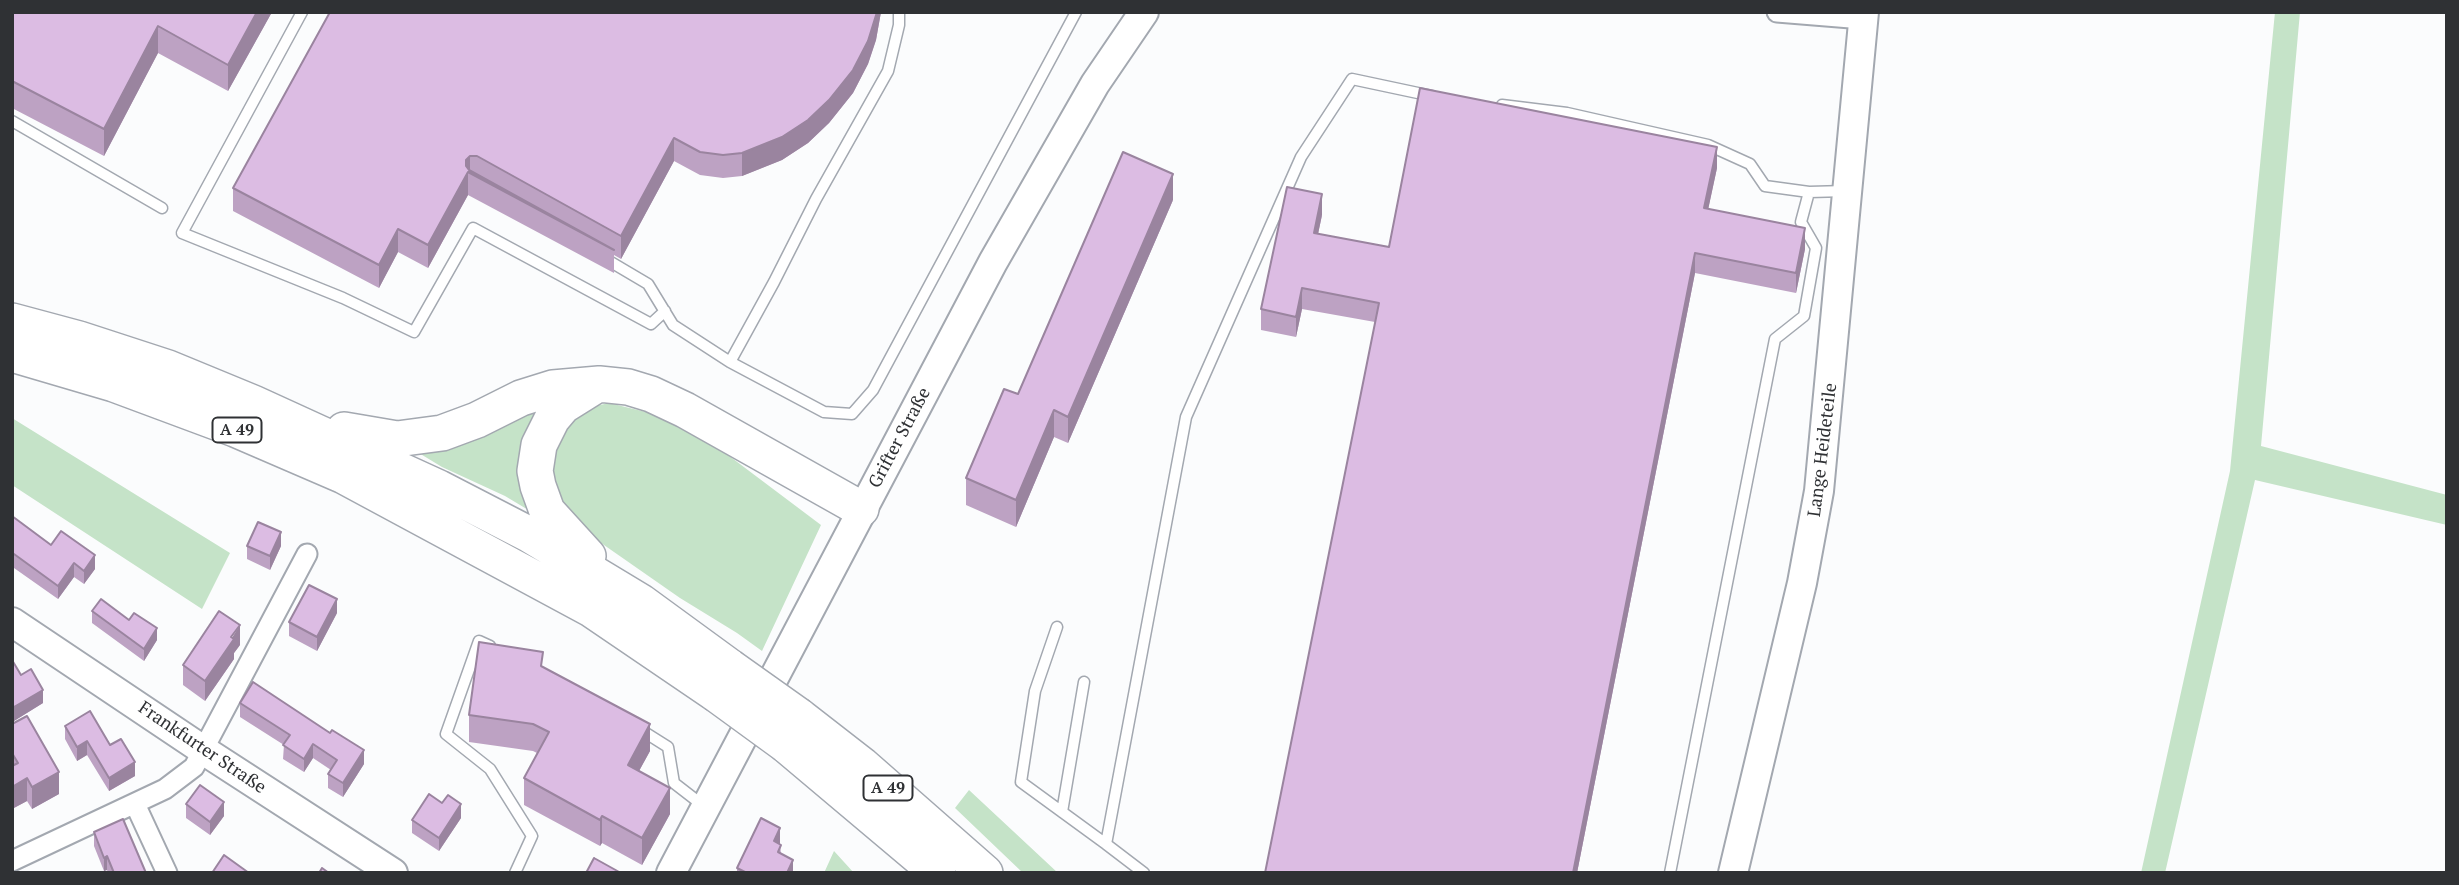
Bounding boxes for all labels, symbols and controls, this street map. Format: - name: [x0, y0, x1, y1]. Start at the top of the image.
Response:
- street label: Lange Heideteile: [1804, 382, 1842, 518]
- street label: Grifter Straße: [865, 384, 935, 492]
- road number: A 49: [212, 418, 262, 442]
- street label: Frankfurter Straße: [134, 697, 270, 799]
- road number: A 49: [864, 776, 912, 800]

